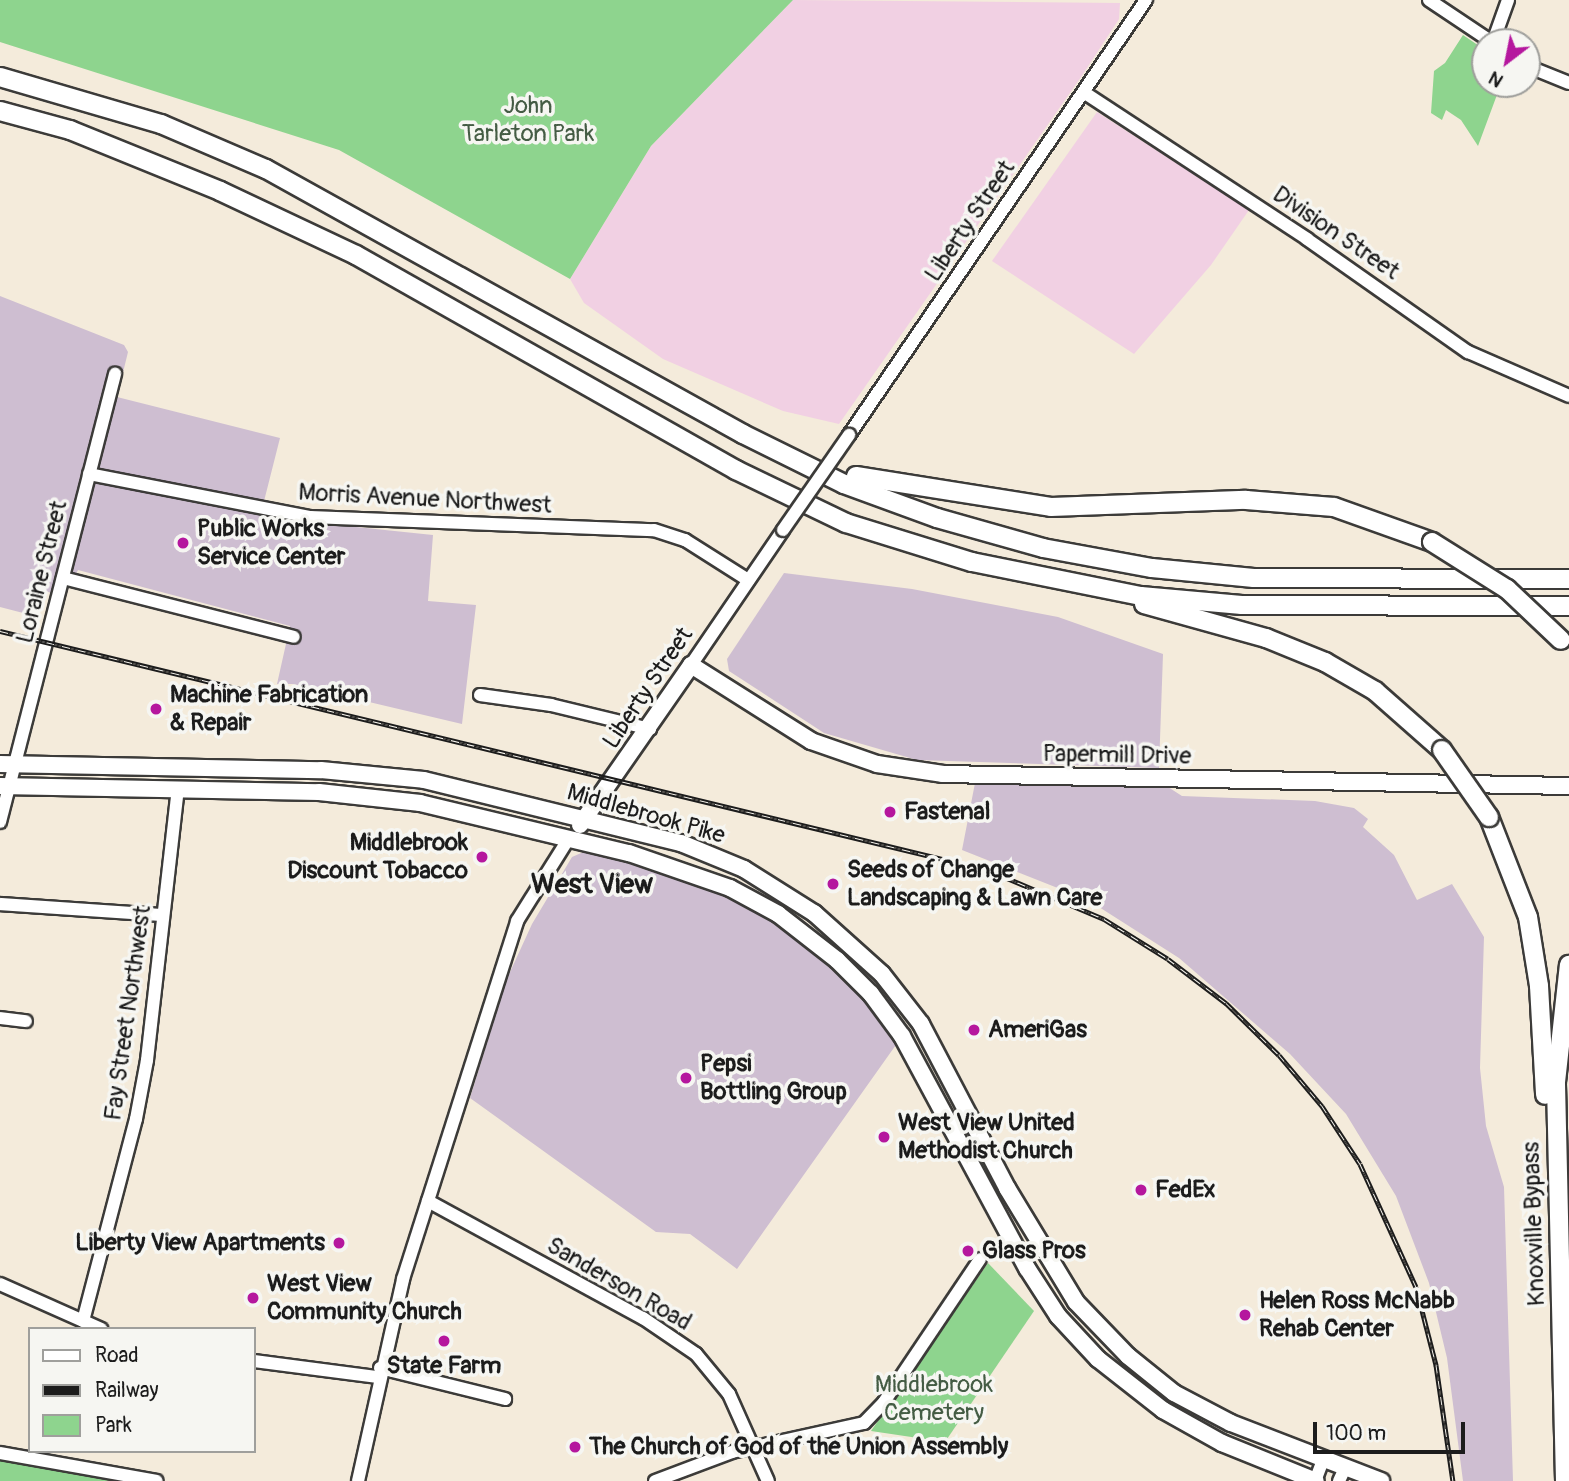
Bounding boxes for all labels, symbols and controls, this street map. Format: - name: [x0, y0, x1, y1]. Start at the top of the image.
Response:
- north arrow: [1471, 28, 1541, 98]
- text: N: [1484, 66, 1508, 93]
- park label: John Tarleton Park: [462, 92, 594, 148]
- street label: Liberty Street: [919, 155, 1021, 287]
- street label: Division Street: [1267, 180, 1405, 286]
- street label: Morris Avenue Northwest: [298, 478, 552, 520]
- street label: Loraine Street: [10, 498, 74, 646]
- place label: Public Works Service Center: [197, 515, 345, 571]
- marker: Public Works Service Center: [175, 535, 191, 551]
- street label: Liberty Street: [597, 622, 699, 754]
- place label: Machine Fabrication & Repair: [170, 681, 368, 737]
- marker: Machine Fabrication & Repair: [148, 701, 164, 717]
- street label: Papermill Drive: [1042, 739, 1192, 771]
- street label: Middlebrook Pike: [564, 778, 728, 850]
- place label: Fastenal: [904, 798, 990, 826]
- marker: Fastenal: [882, 804, 898, 820]
- place label: Middlebrook Discount Tobacco: [287, 829, 468, 885]
- marker: Middlebrook Discount Tobacco: [474, 849, 490, 865]
- place label: Seeds of Change Landscaping & Lawn Care: [847, 856, 1102, 912]
- district label: West View: [531, 868, 653, 902]
- marker: Seeds of Change Landscaping & Lawn Care: [825, 876, 841, 892]
- street label: Fay Street Northwest: [99, 904, 157, 1122]
- place label: AmeriGas: [988, 1016, 1087, 1044]
- marker: AmeriGas: [966, 1022, 982, 1038]
- place label: Pepsi Bottling Group: [700, 1050, 847, 1106]
- marker: Pepsi Bottling Group: [678, 1070, 694, 1086]
- place label: West View United Methodist Church: [898, 1109, 1075, 1165]
- marker: West View United Methodist Church: [876, 1129, 892, 1145]
- street label: Knoxville Bypass: [1517, 1141, 1551, 1307]
- place label: FedEx: [1155, 1176, 1216, 1204]
- marker: FedEx: [1133, 1182, 1149, 1198]
- place label: Liberty View Apartments: [75, 1229, 325, 1257]
- street label: Sanderson Road: [542, 1231, 696, 1337]
- marker: Liberty View Apartments: [331, 1235, 347, 1251]
- place label: Glass Pros: [982, 1237, 1086, 1265]
- marker: Glass Pros: [960, 1243, 976, 1259]
- place label: West View Community Church: [267, 1270, 462, 1326]
- place label: Helen Ross McNabb Rehab Center: [1259, 1287, 1455, 1343]
- marker: West View Community Church: [245, 1290, 261, 1306]
- marker: Helen Ross McNabb Rehab Center: [1237, 1307, 1253, 1323]
- legend: [28, 1327, 256, 1453]
- marker: State Farm: [436, 1333, 452, 1349]
- text: Road: [95, 1342, 139, 1369]
- place label: State Farm: [387, 1352, 501, 1380]
- park label: Middlebrook Cemetery: [875, 1371, 993, 1427]
- text: Railway: [95, 1377, 159, 1404]
- scale bar: [1317, 1408, 1469, 1452]
- text: Park: [95, 1412, 132, 1439]
- text: 100 m: [1326, 1420, 1386, 1447]
- place label: The Church of God of the Union Assembly: [589, 1433, 1008, 1461]
- marker: The Church of God of the Union Assembly: [567, 1439, 583, 1455]

